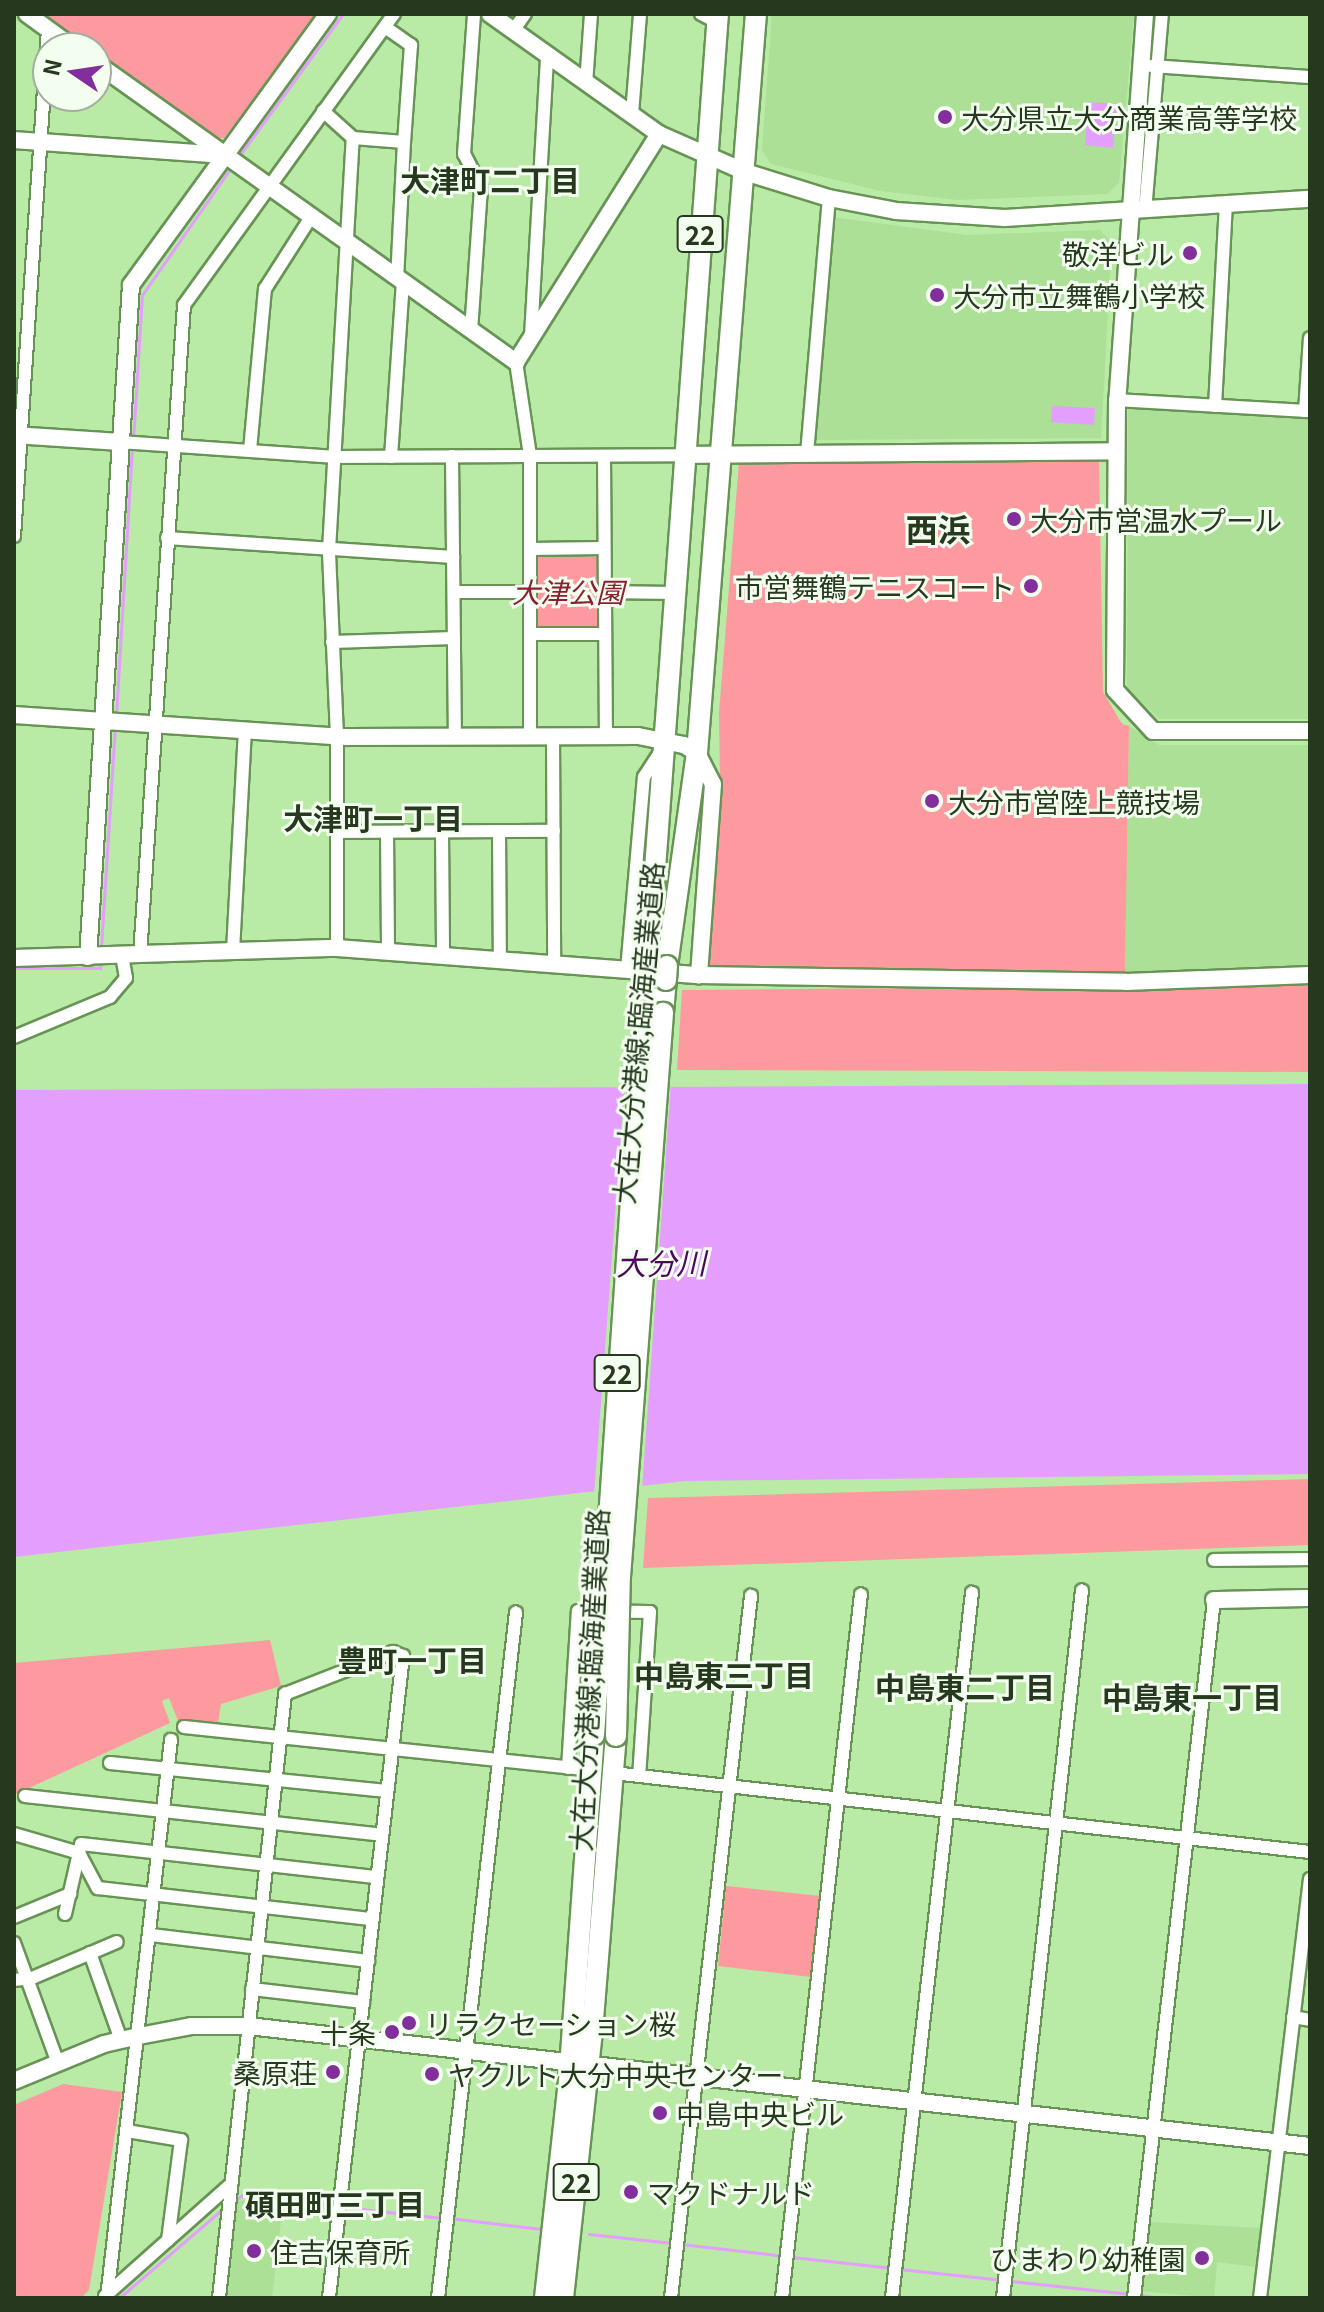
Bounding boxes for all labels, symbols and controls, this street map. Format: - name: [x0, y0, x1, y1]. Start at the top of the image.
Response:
- north arrow: [32, 32, 112, 112]
- text: N: [33, 55, 68, 79]
- place label: 大分県立大分商業高等学校: [961, 100, 1297, 134]
- marker: 大分県立大分商業高等学校: [936, 108, 954, 126]
- district label: 大津町二丁目: [400, 161, 580, 197]
- road number: 22: [676, 212, 724, 256]
- place label: 敬洋ビル: [1062, 236, 1174, 270]
- marker: 敬洋ビル: [1181, 244, 1199, 262]
- place label: 大分市立舞鶴小学校: [953, 278, 1205, 312]
- marker: 大分市立舞鶴小学校: [928, 286, 946, 304]
- place label: 大分市営温水プール: [1030, 502, 1282, 536]
- district label: 西浜: [906, 509, 970, 547]
- marker: 大分市営温水プール: [1005, 510, 1023, 528]
- place label: 市営舞鶴テニスコート: [735, 569, 1015, 603]
- park label: 大津公園: [512, 574, 624, 608]
- marker: 市営舞鶴テニスコート: [1022, 577, 1040, 595]
- place label: 大分市営陸上競技場: [948, 784, 1200, 818]
- marker: 大分市営陸上競技場: [923, 792, 941, 810]
- district label: 大津町一丁目: [283, 799, 463, 835]
- street label: 大在大分港線;臨海産業道路: [605, 860, 669, 1206]
- water label: 大分川: [616, 1243, 706, 1281]
- road number: 22: [593, 1351, 641, 1395]
- street label: 大在大分港線;臨海産業道路: [562, 1507, 614, 1853]
- district label: 豊町一丁目: [337, 1641, 487, 1677]
- district label: 中島東三丁目: [634, 1656, 814, 1692]
- district label: 中島東二丁目: [875, 1668, 1055, 1704]
- district label: 中島東一丁目: [1102, 1678, 1282, 1714]
- place label: リラクセーション桜: [425, 2006, 677, 2040]
- marker: リラクセーション桜: [400, 2014, 418, 2032]
- place label: 十条: [320, 2015, 376, 2049]
- marker: 十条: [383, 2023, 401, 2041]
- place label: 桑原荘: [233, 2055, 317, 2089]
- place label: ヤクルト大分中央センター: [448, 2057, 784, 2091]
- marker: 桑原荘: [324, 2063, 342, 2081]
- marker: ヤクルト大分中央センター: [423, 2065, 441, 2083]
- place label: 中島中央ビル: [676, 2096, 844, 2130]
- marker: 中島中央ビル: [651, 2104, 669, 2122]
- road number: 22: [552, 2160, 600, 2204]
- place label: マクドナルド: [647, 2175, 815, 2209]
- marker: マクドナルド: [622, 2183, 640, 2201]
- district label: 碩田町三丁目: [245, 2185, 425, 2221]
- place label: 住吉保育所: [270, 2234, 410, 2268]
- place label: ひまわり幼稚園: [990, 2241, 1186, 2275]
- marker: 住吉保育所: [245, 2242, 263, 2260]
- marker: ひまわり幼稚園: [1193, 2249, 1211, 2267]

